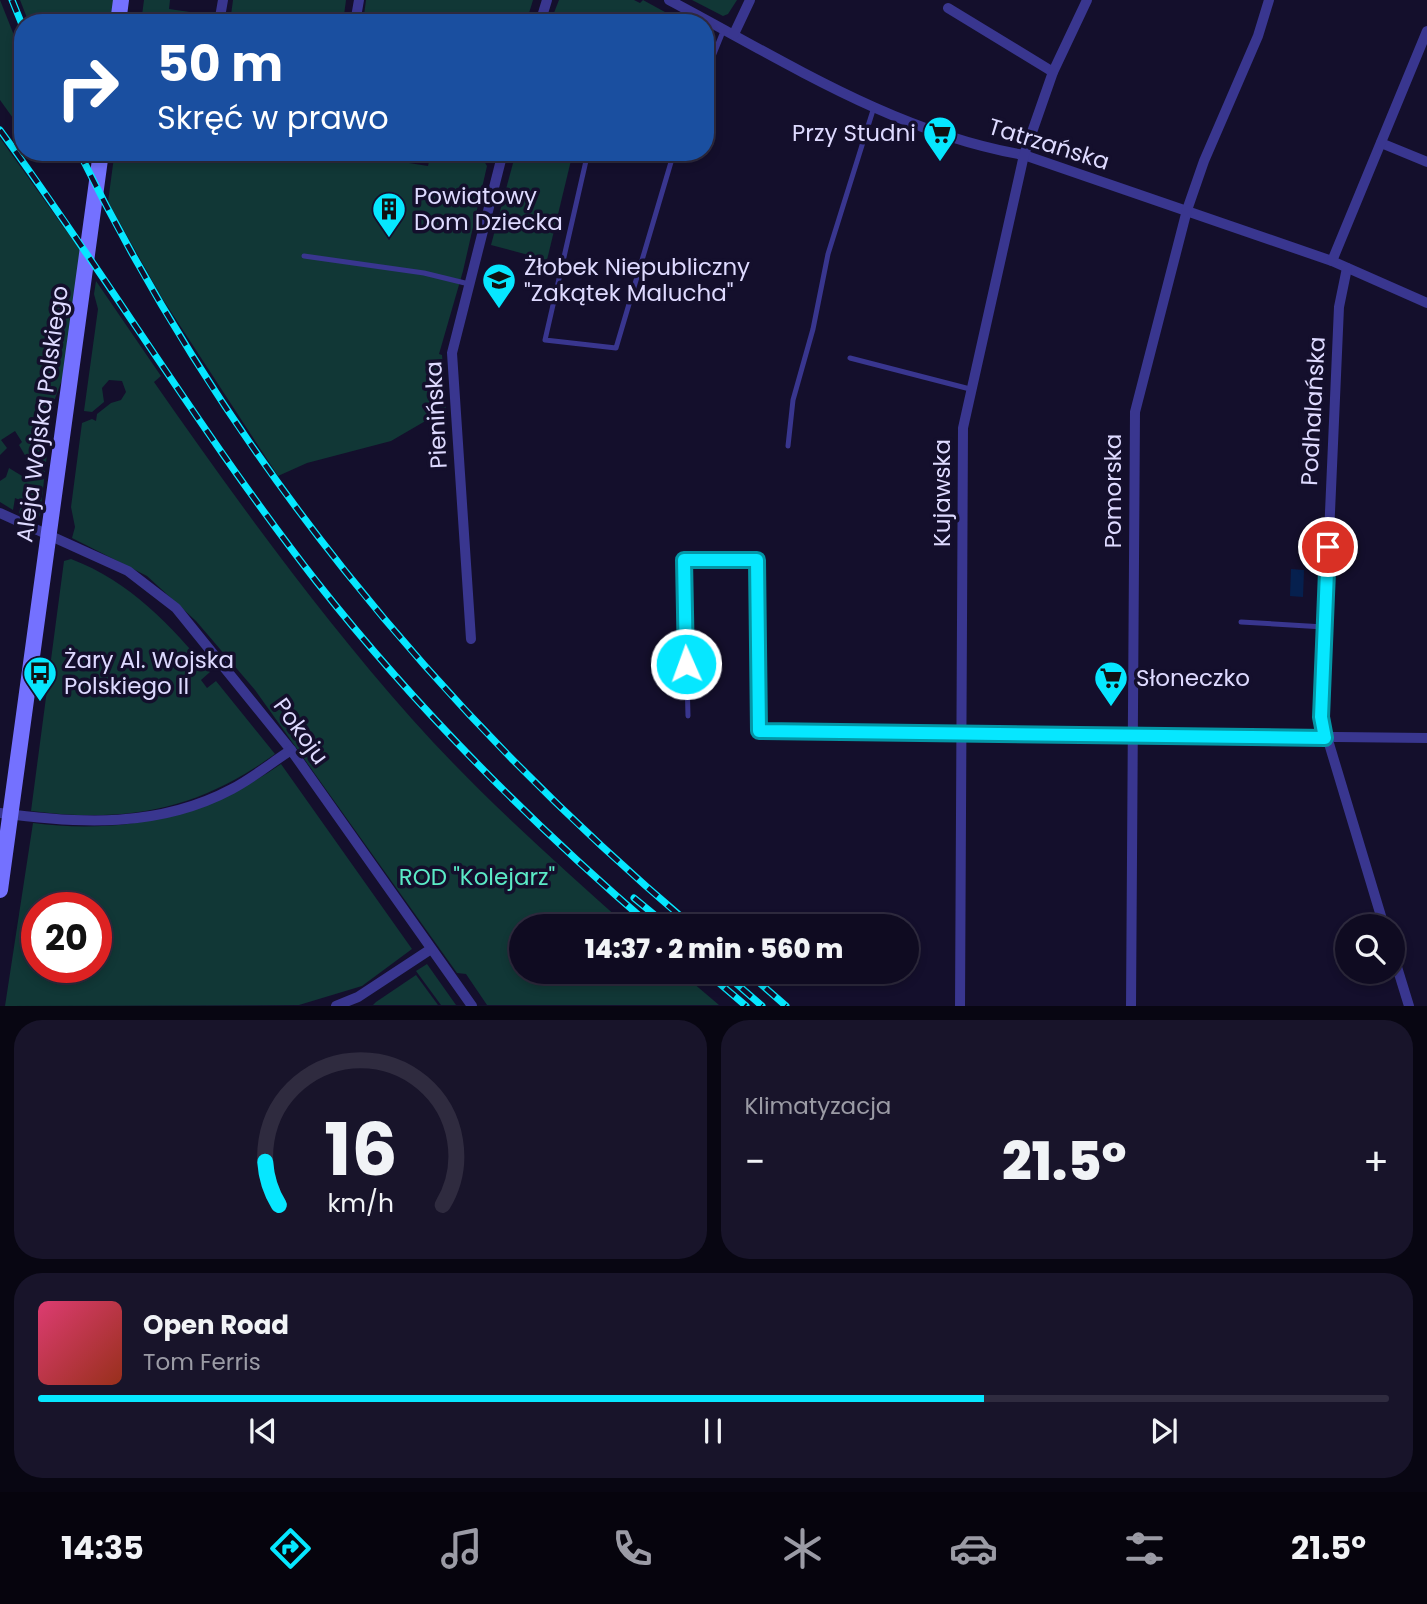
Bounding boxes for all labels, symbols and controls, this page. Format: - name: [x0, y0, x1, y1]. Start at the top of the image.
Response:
- text: 50 m: [157, 30, 283, 98]
- icon: right: [42, 42, 133, 133]
- text: Skręć w prawo: [157, 95, 389, 140]
- street label: Tatrzańska: [985, 110, 1113, 178]
- supermarket icon: Przy Studni: [921, 114, 959, 163]
- place label: Przy Studni: [792, 117, 916, 149]
- place label: Powiatowy Dom Dziecka: [414, 180, 563, 238]
- building icon: Powiatowy Dom Dziecka: [370, 190, 408, 239]
- place label: Żłobek Niepubliczny "Zakątek Malucha": [524, 251, 750, 309]
- school or university icon: Żłobek Niepubliczny "Zakątek Malucha": [480, 261, 518, 310]
- street label: Aleja Wojska Polskiego: [8, 284, 76, 544]
- street label: Podhalańska: [1293, 336, 1333, 486]
- street label: Pienińska: [417, 360, 455, 470]
- street label: Pomorska: [1097, 434, 1129, 548]
- street label: Kujawska: [926, 439, 958, 547]
- pin: [1298, 517, 1358, 577]
- icon: arrive: [1309, 528, 1347, 566]
- position arrow: [649, 627, 723, 701]
- place label: Żary Al. Wojska Polskiego II: [64, 644, 234, 702]
- bus stop icon: Żary Al. Wojska Polskiego II: [21, 654, 59, 703]
- supermarket icon: Słoneczko: [1092, 659, 1130, 708]
- place label: Słoneczko: [1136, 662, 1250, 694]
- street label: Pokoju: [266, 691, 336, 771]
- park label: ROD "Kolejarz": [399, 861, 555, 893]
- speed limit sign: 20: [21, 892, 112, 983]
- map controls: [1335, 914, 1405, 984]
- button: search: [1335, 914, 1405, 984]
- text: 14:37 · 2 min · 560 m: [585, 931, 843, 967]
- text: Klimatyzacja: [745, 1090, 891, 1122]
- text: 16: [323, 1100, 397, 1201]
- text: 21.5°: [1002, 1125, 1126, 1198]
- text: −: [745, 1135, 765, 1188]
- text: +: [1363, 1135, 1389, 1188]
- text: km/h: [327, 1186, 394, 1221]
- text: Open Road: [143, 1307, 289, 1343]
- text: Tom Ferris: [143, 1346, 261, 1378]
- icon: previous: [244, 1412, 282, 1450]
- icon: pause: [694, 1412, 732, 1450]
- icon: next: [1145, 1412, 1183, 1450]
- icon: directions: [266, 1524, 315, 1573]
- icon: music: [437, 1524, 486, 1573]
- icon: phone: [608, 1524, 657, 1573]
- icon: climate: [778, 1524, 827, 1573]
- icon: car: [949, 1524, 998, 1573]
- icon: filters: [1120, 1524, 1169, 1573]
- text: 14:35: [61, 1525, 144, 1570]
- text: 21.5°: [1291, 1525, 1366, 1570]

